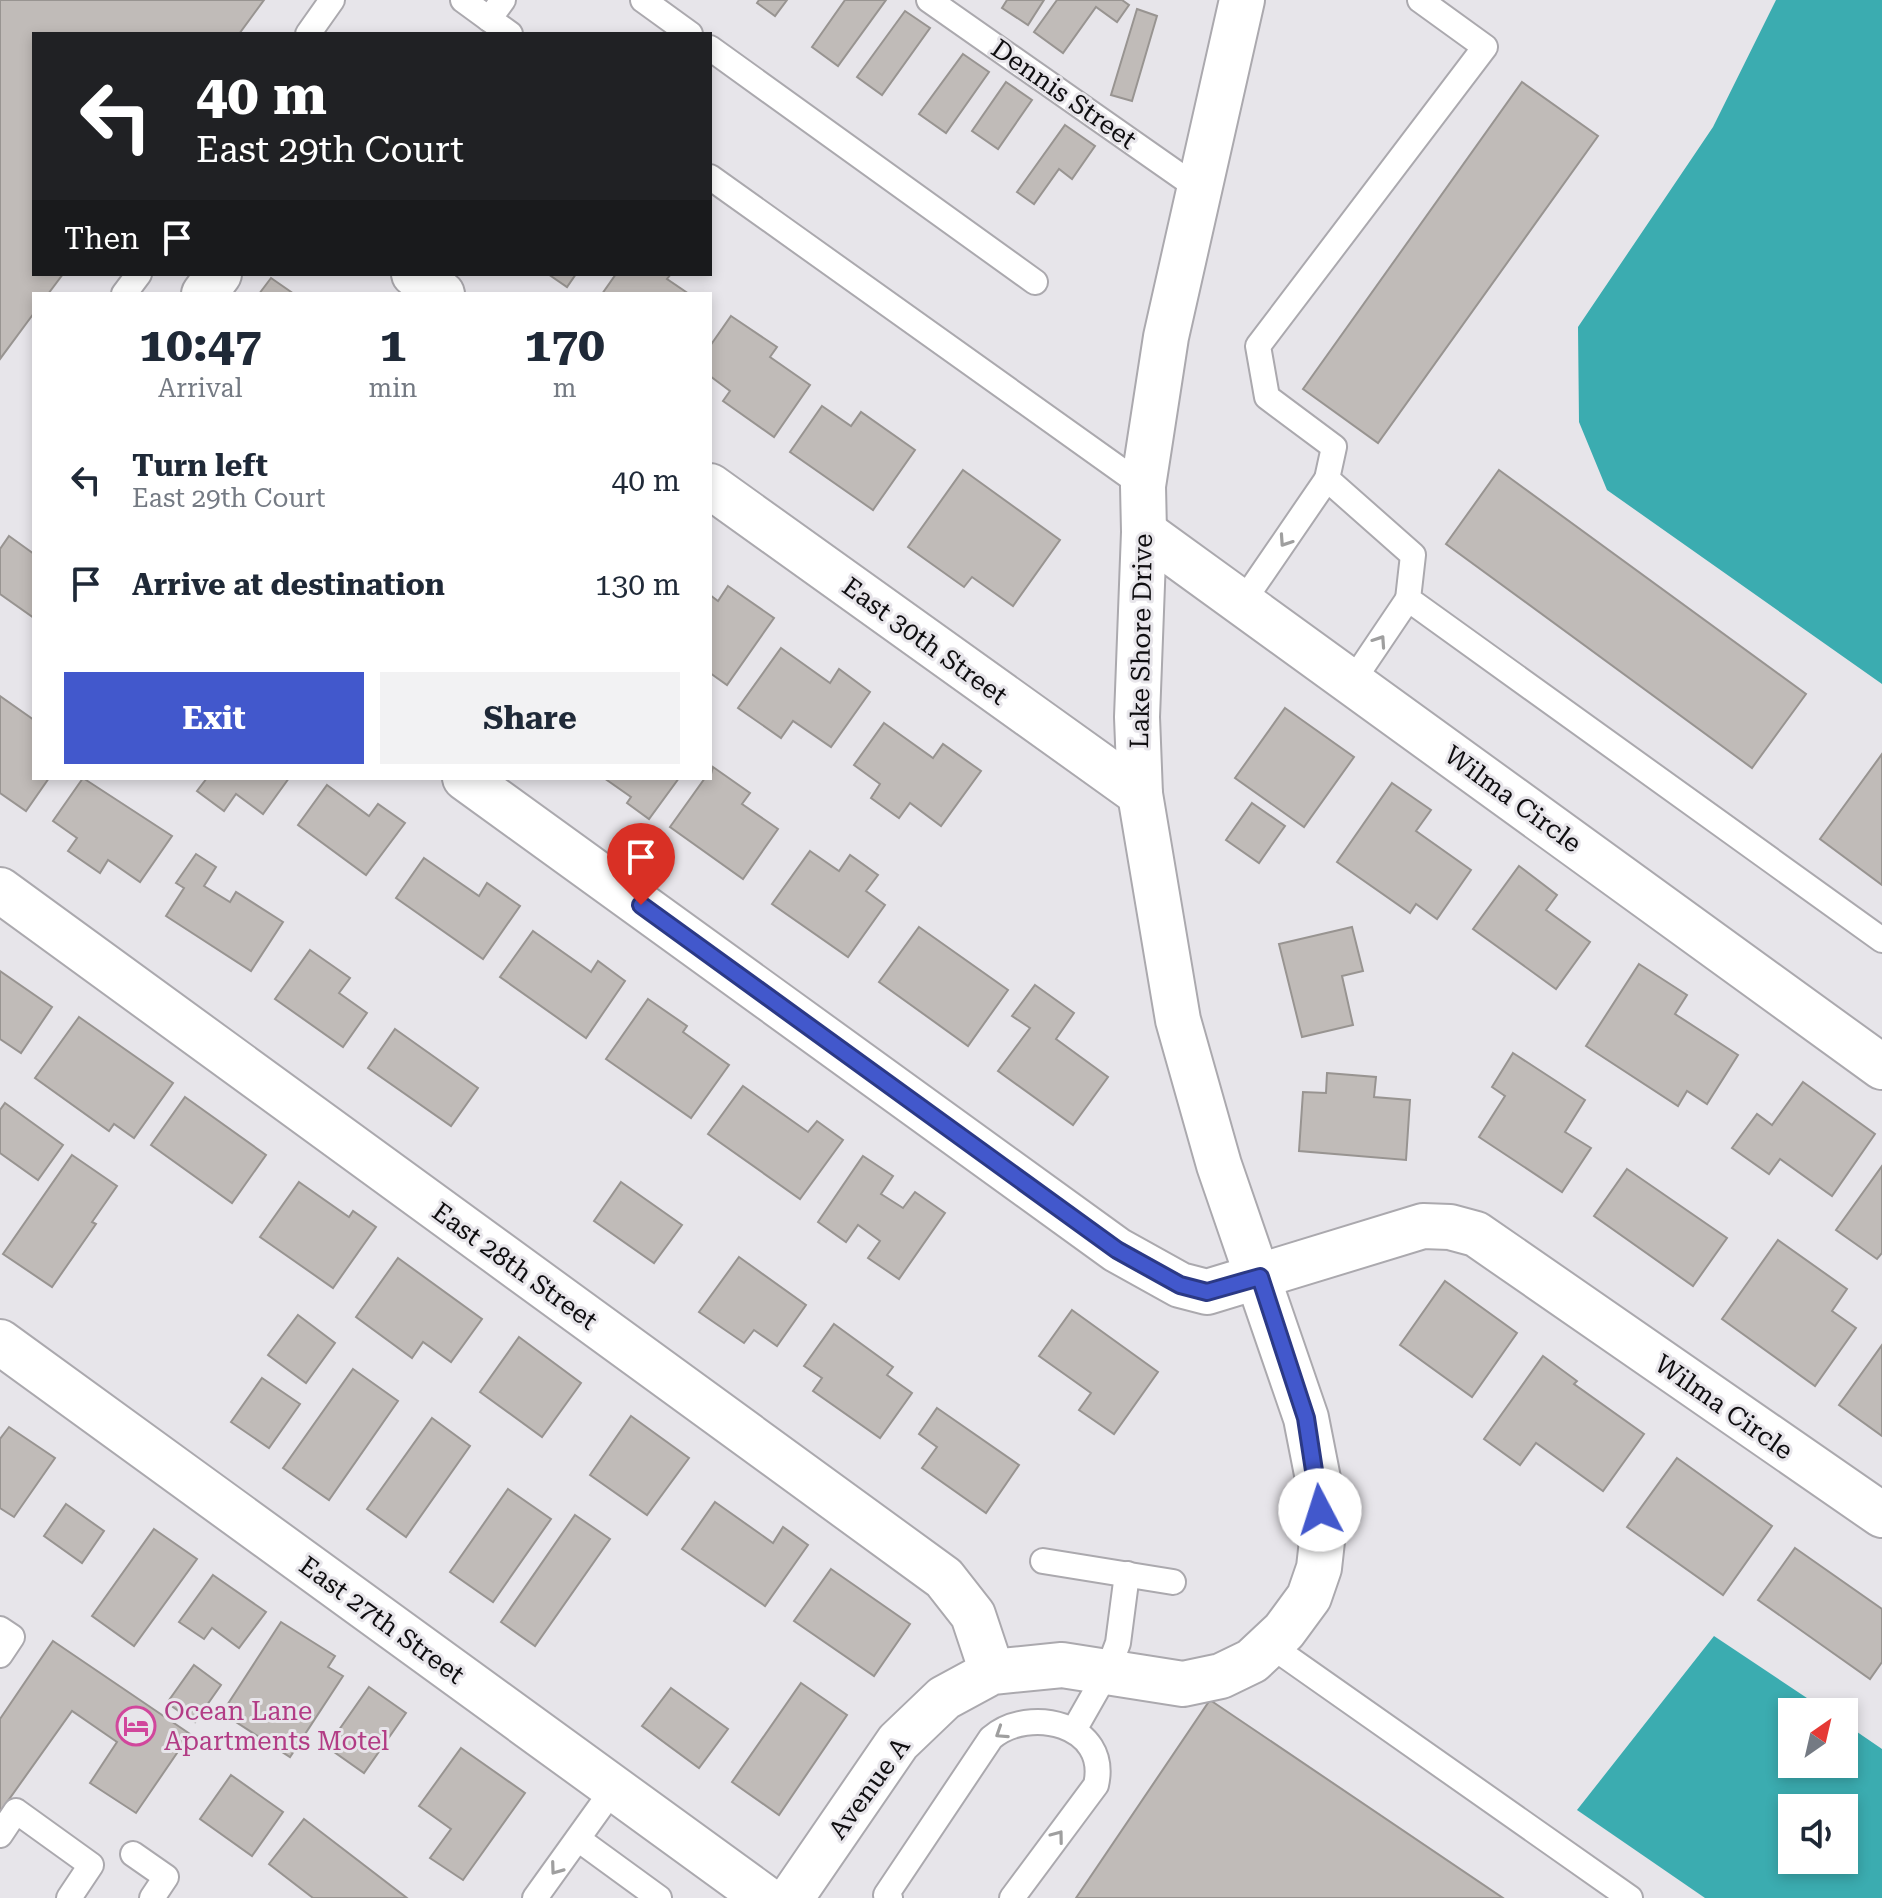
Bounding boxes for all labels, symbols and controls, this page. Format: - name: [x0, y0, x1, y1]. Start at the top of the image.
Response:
- street label: Dennis Street: [986, 33, 1142, 155]
- text: 40 m: [196, 62, 327, 128]
- icon: left: [64, 64, 168, 168]
- text: East 29th Court: [196, 129, 464, 171]
- icon: arrive: [155, 216, 199, 260]
- text: Then: [64, 221, 139, 256]
- text: 10:47: [139, 317, 262, 373]
- text: 1: [379, 317, 406, 373]
- text: 170: [524, 317, 605, 373]
- text: Arrival: [158, 373, 243, 403]
- text: min: [369, 373, 417, 403]
- text: m: [553, 373, 577, 403]
- text: Turn left: [132, 448, 268, 483]
- icon: left: [64, 458, 108, 502]
- text: 40 m: [611, 463, 680, 498]
- text: East 29th Court: [132, 483, 325, 513]
- one-way arrow: [1280, 532, 1295, 546]
- street label: Lake Shore Drive: [1124, 533, 1158, 749]
- icon: arrive: [64, 562, 108, 606]
- text: Arrive at destination: [132, 567, 445, 602]
- text: 130 m: [595, 567, 680, 602]
- street label: East 30th Street: [837, 571, 1013, 711]
- one-way arrow: [1370, 635, 1385, 649]
- button: Exit: [64, 672, 364, 764]
- button: Share: [380, 672, 680, 764]
- street label: Wilma Circle: [1439, 739, 1587, 859]
- pin: [607, 823, 675, 905]
- icon: arrive: [619, 835, 663, 879]
- street label: East 28th Street: [427, 1196, 603, 1336]
- street label: Wilma Circle: [1649, 1348, 1799, 1466]
- position arrow: [1278, 1468, 1362, 1552]
- street label: East 27th Street: [294, 1550, 470, 1690]
- place label: Ocean Lane Apartments Motel: [164, 1696, 389, 1756]
- north arrow: [1778, 1698, 1858, 1778]
- map controls: [1778, 1698, 1858, 1874]
- hotel icon: Ocean Lane Apartments Motel: [115, 1705, 157, 1747]
- one-way arrow: [996, 1723, 1010, 1738]
- street label: Avenue A: [822, 1731, 916, 1845]
- button: sound: [1778, 1794, 1858, 1874]
- one-way arrow: [1049, 1830, 1063, 1844]
- one-way arrow: [552, 1860, 566, 1874]

